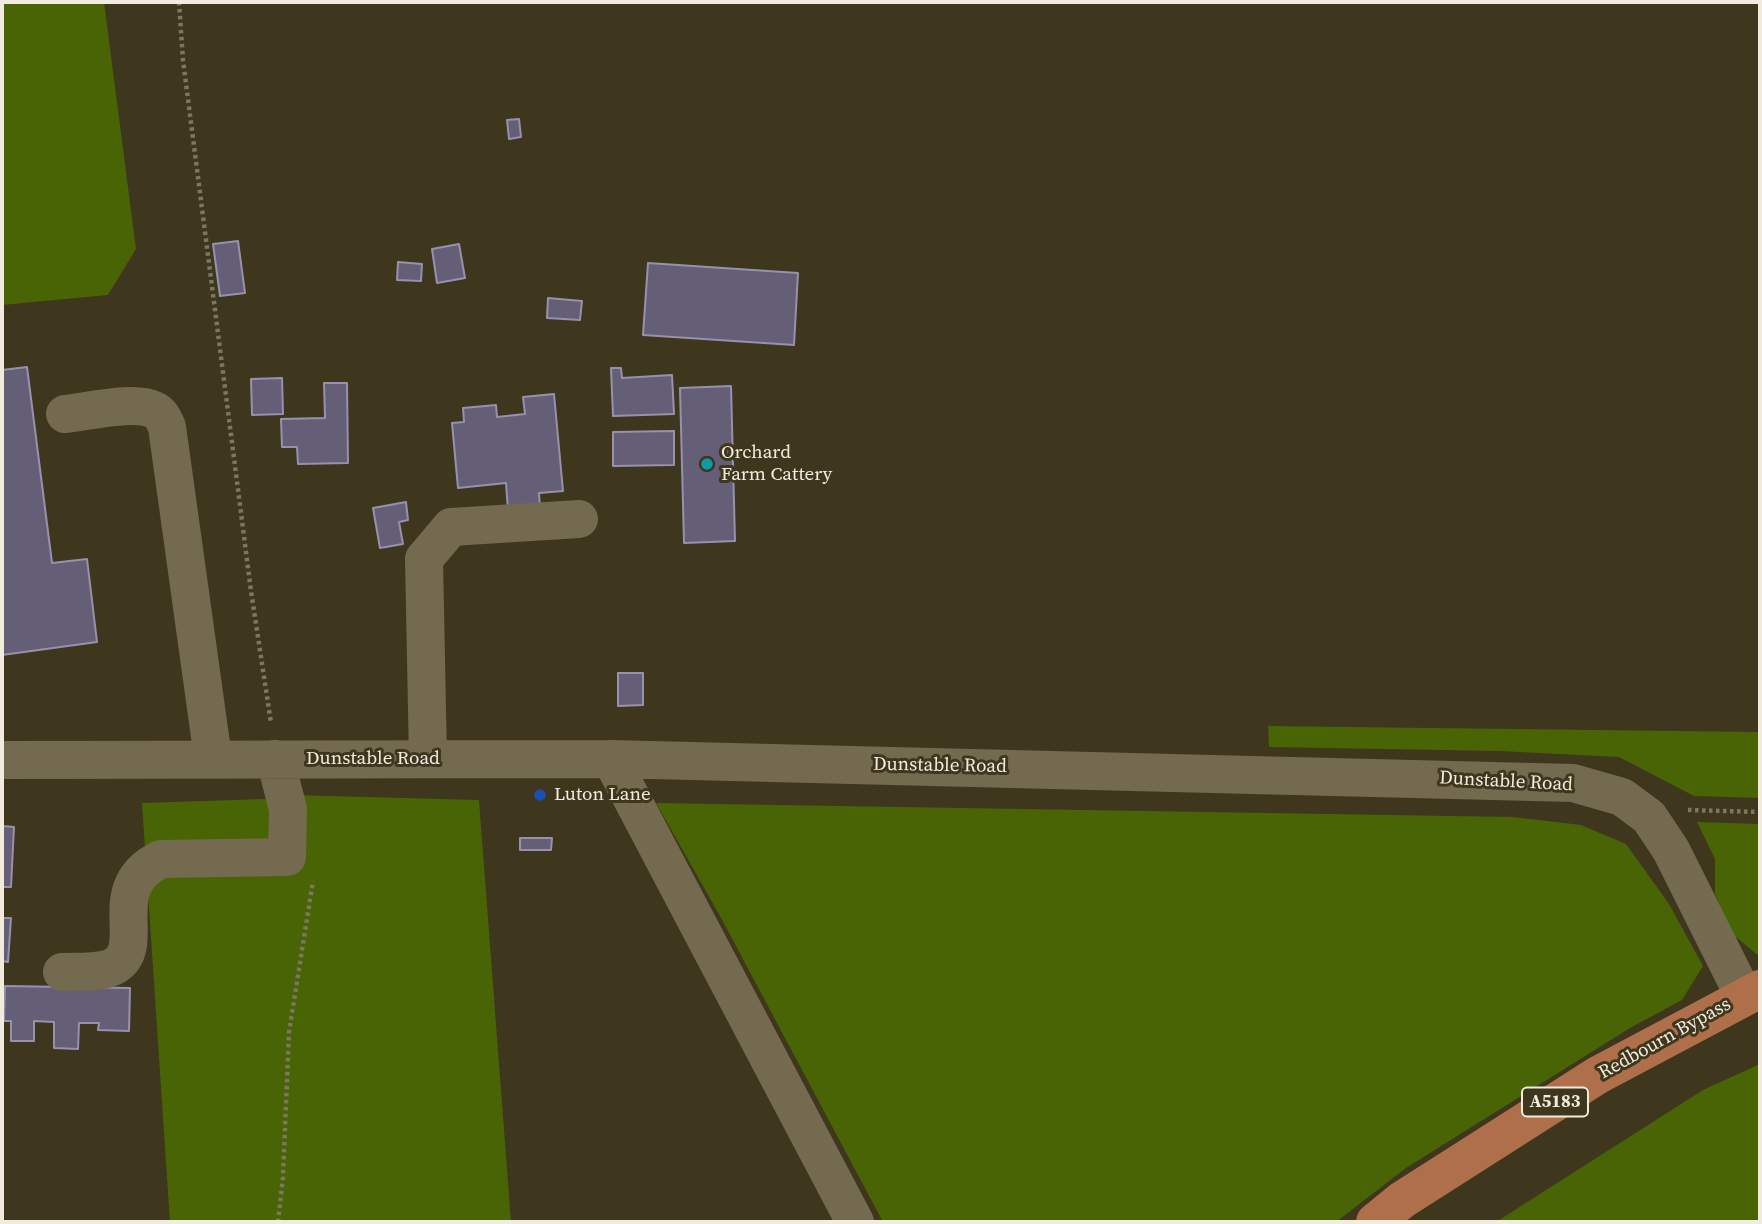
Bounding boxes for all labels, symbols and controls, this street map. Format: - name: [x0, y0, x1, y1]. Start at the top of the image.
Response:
- place label: Orchard Farm Cattery: [721, 442, 832, 486]
- marker: Orchard Farm Cattery: [699, 456, 715, 472]
- street label: Dunstable Road: [306, 748, 440, 770]
- street label: Dunstable Road: [873, 753, 1007, 779]
- street label: Dunstable Road: [1439, 767, 1573, 797]
- place label: Luton Lane: [554, 784, 651, 806]
- marker: Luton Lane: [532, 787, 548, 803]
- street label: Redbourn Bypass: [1595, 993, 1735, 1085]
- road number: A5183: [1522, 1087, 1588, 1116]

